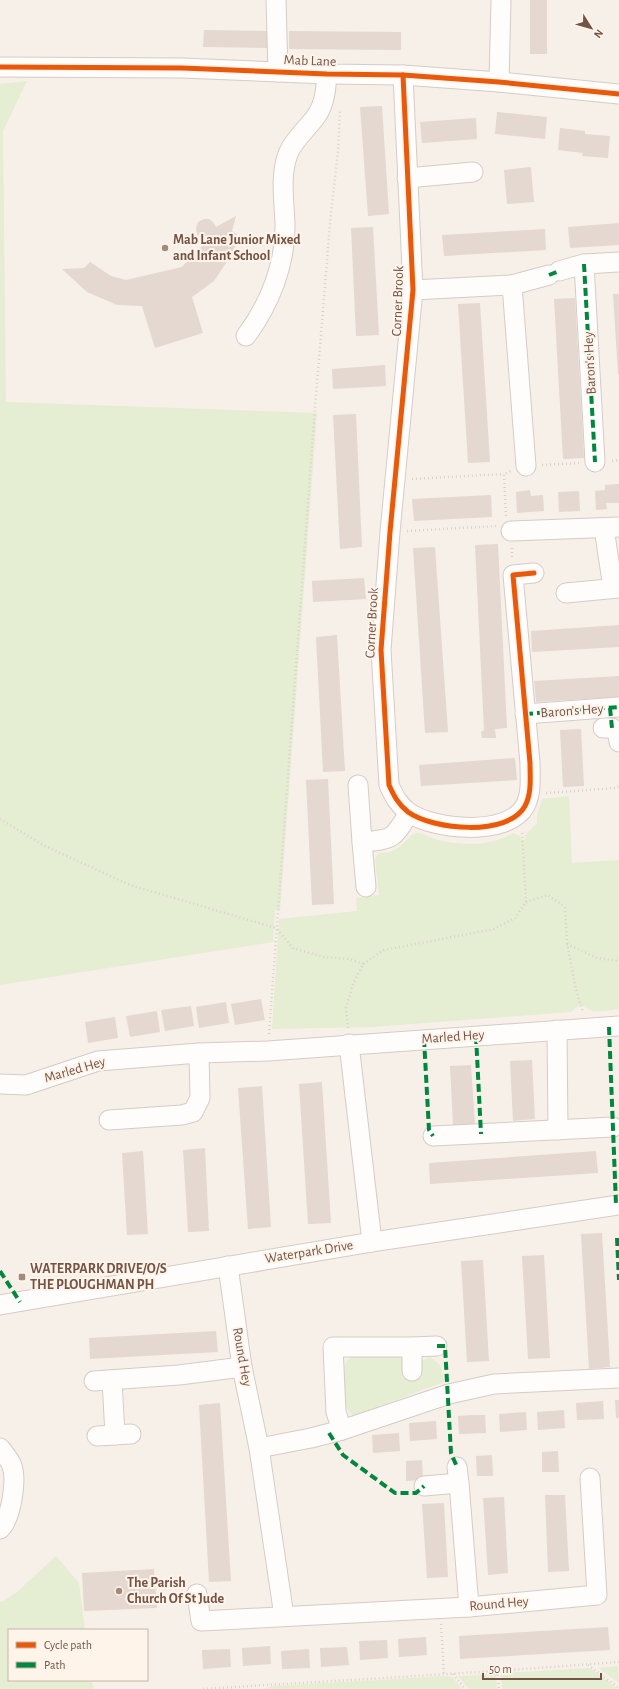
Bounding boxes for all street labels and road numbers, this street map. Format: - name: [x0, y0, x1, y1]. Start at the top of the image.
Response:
- street label: Mab Lane: [283, 53, 337, 69]
- street label: Corner Brook: [390, 265, 406, 337]
- street label: Baron's Hey: [581, 331, 599, 395]
- street label: Corner Brook: [363, 587, 381, 659]
- street label: Baron's Hey: [540, 702, 604, 720]
- street label: Marled Hey: [421, 1028, 485, 1046]
- street label: Marled Hey: [43, 1055, 107, 1085]
- street label: Waterpark Drive: [264, 1238, 354, 1266]
- street label: Round Hey: [230, 1326, 254, 1388]
- street label: Round Hey: [469, 1594, 529, 1614]

